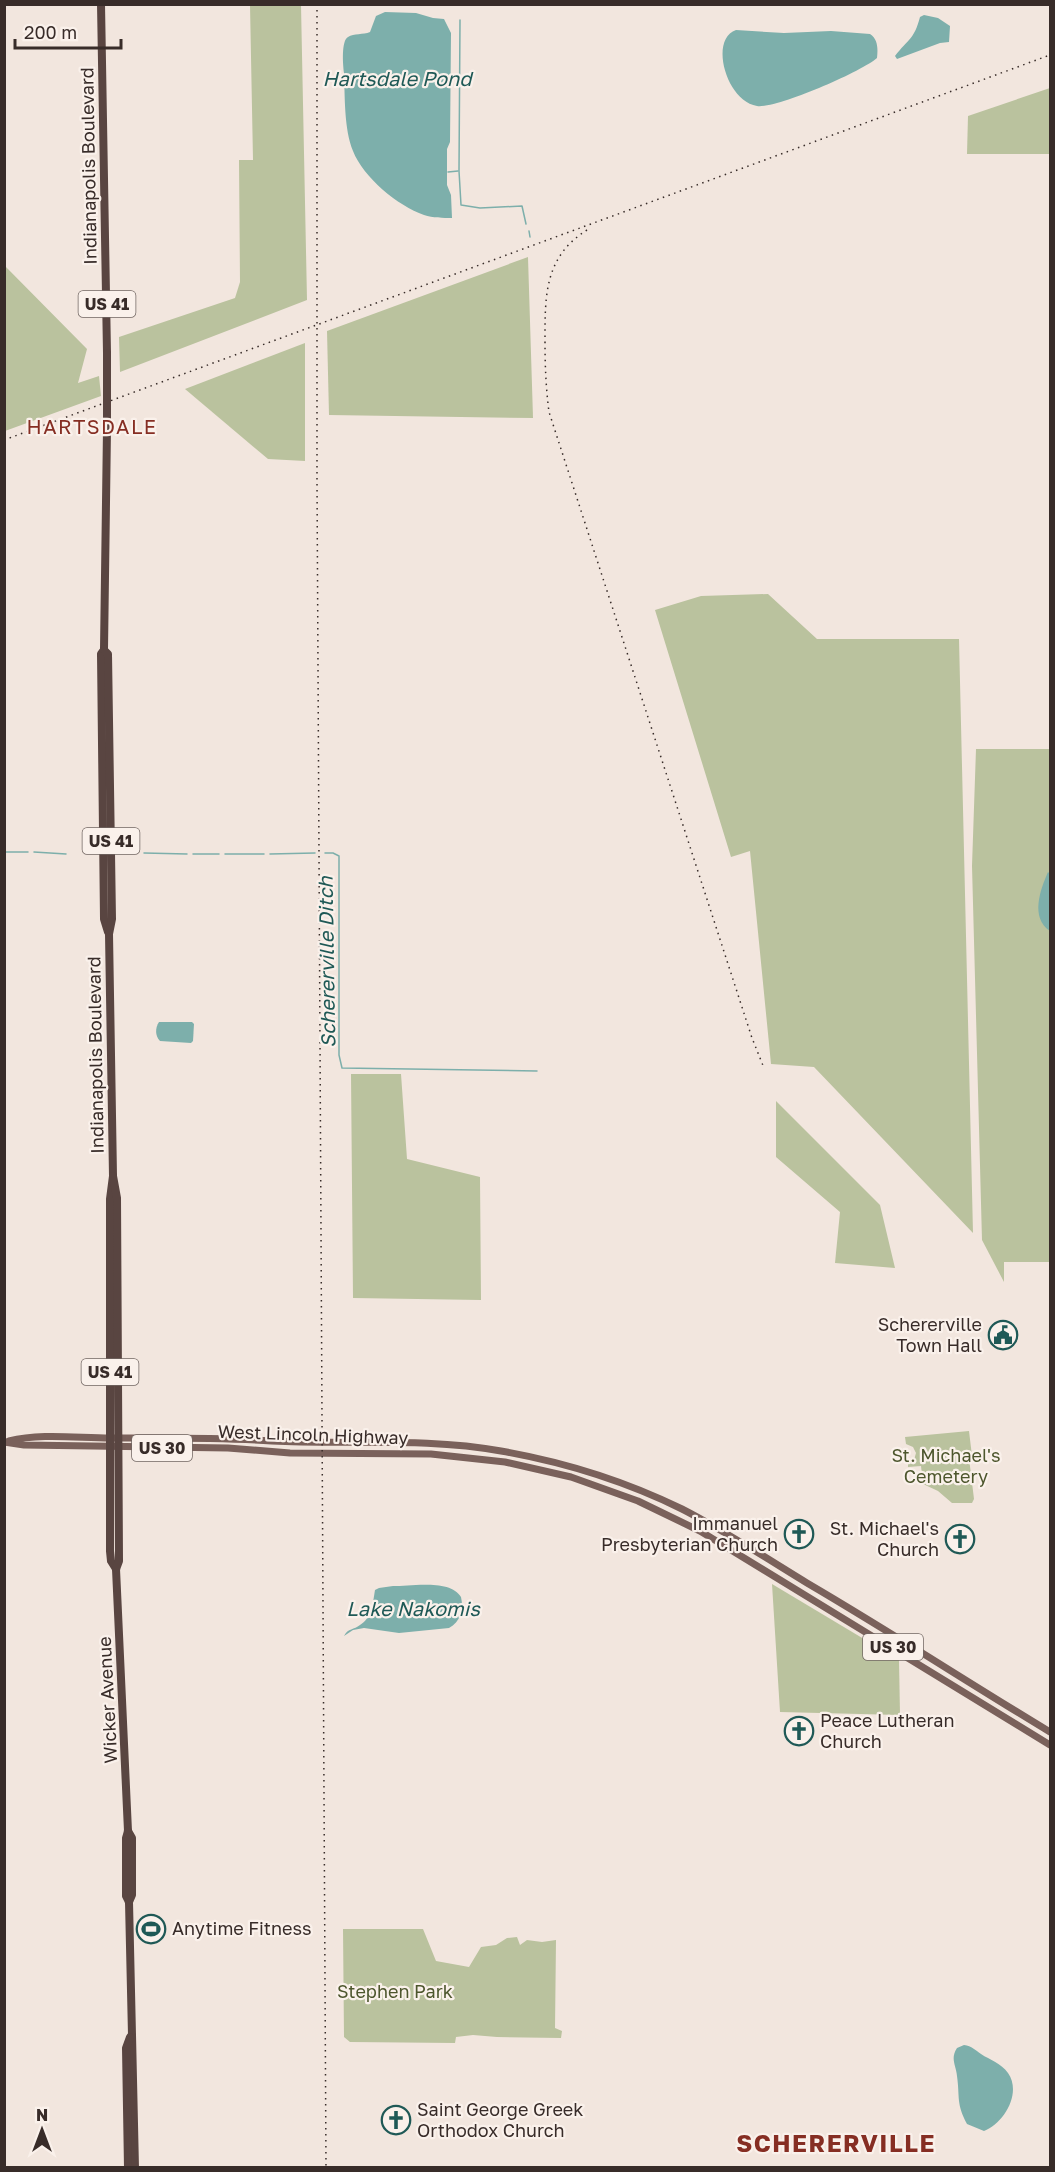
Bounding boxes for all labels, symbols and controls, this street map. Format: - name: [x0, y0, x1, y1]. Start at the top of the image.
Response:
- scale bar: [15, 12, 122, 50]
- text: 200 m: [24, 21, 77, 43]
- water label: Hartsdale Pond: [322, 66, 474, 90]
- street label: Indianapolis Boulevard: [75, 67, 101, 265]
- road number: US 41: [78, 291, 136, 317]
- district label: HARTSDALE: [26, 414, 158, 438]
- road number: US 41: [82, 828, 140, 854]
- water label: Schererville Ditch: [312, 875, 339, 1048]
- street label: Indianapolis Boulevard: [82, 956, 108, 1154]
- place label: Schererville Town Hall: [878, 1313, 982, 1356]
- public building icon: Schererville Town Hall: [987, 1319, 1019, 1351]
- road number: US 41: [82, 1359, 138, 1385]
- street label: West Lincoln Highway: [217, 1420, 409, 1448]
- road number: US 30: [132, 1435, 192, 1461]
- park label: St. Michael's Cemetery: [891, 1444, 1001, 1487]
- place label: Immanuel Presbyterian Church: [601, 1512, 778, 1555]
- place label: St. Michael's Church: [830, 1517, 939, 1560]
- church icon: Immanuel Presbyterian Church: [783, 1518, 815, 1550]
- church icon: St. Michael's Church: [944, 1523, 976, 1555]
- water label: Lake Nakomis: [346, 1596, 481, 1620]
- road number: US 30: [863, 1634, 923, 1660]
- street label: Wicker Avenue: [93, 1636, 121, 1764]
- place label: Peace Lutheran Church: [820, 1709, 955, 1752]
- church icon: Peace Lutheran Church: [783, 1715, 815, 1747]
- sports icon: Anytime Fitness: [135, 1913, 167, 1945]
- place label: Anytime Fitness: [172, 1917, 312, 1939]
- park label: Stephen Park: [337, 1980, 453, 2002]
- place label: Saint George Greek Orthodox Church: [417, 2098, 583, 2141]
- north arrow: [12, 2100, 72, 2160]
- church icon: Saint George Greek Orthodox Church: [380, 2104, 412, 2136]
- text: N: [36, 2105, 48, 2125]
- district label: SCHERERVILLE: [736, 2128, 936, 2157]

